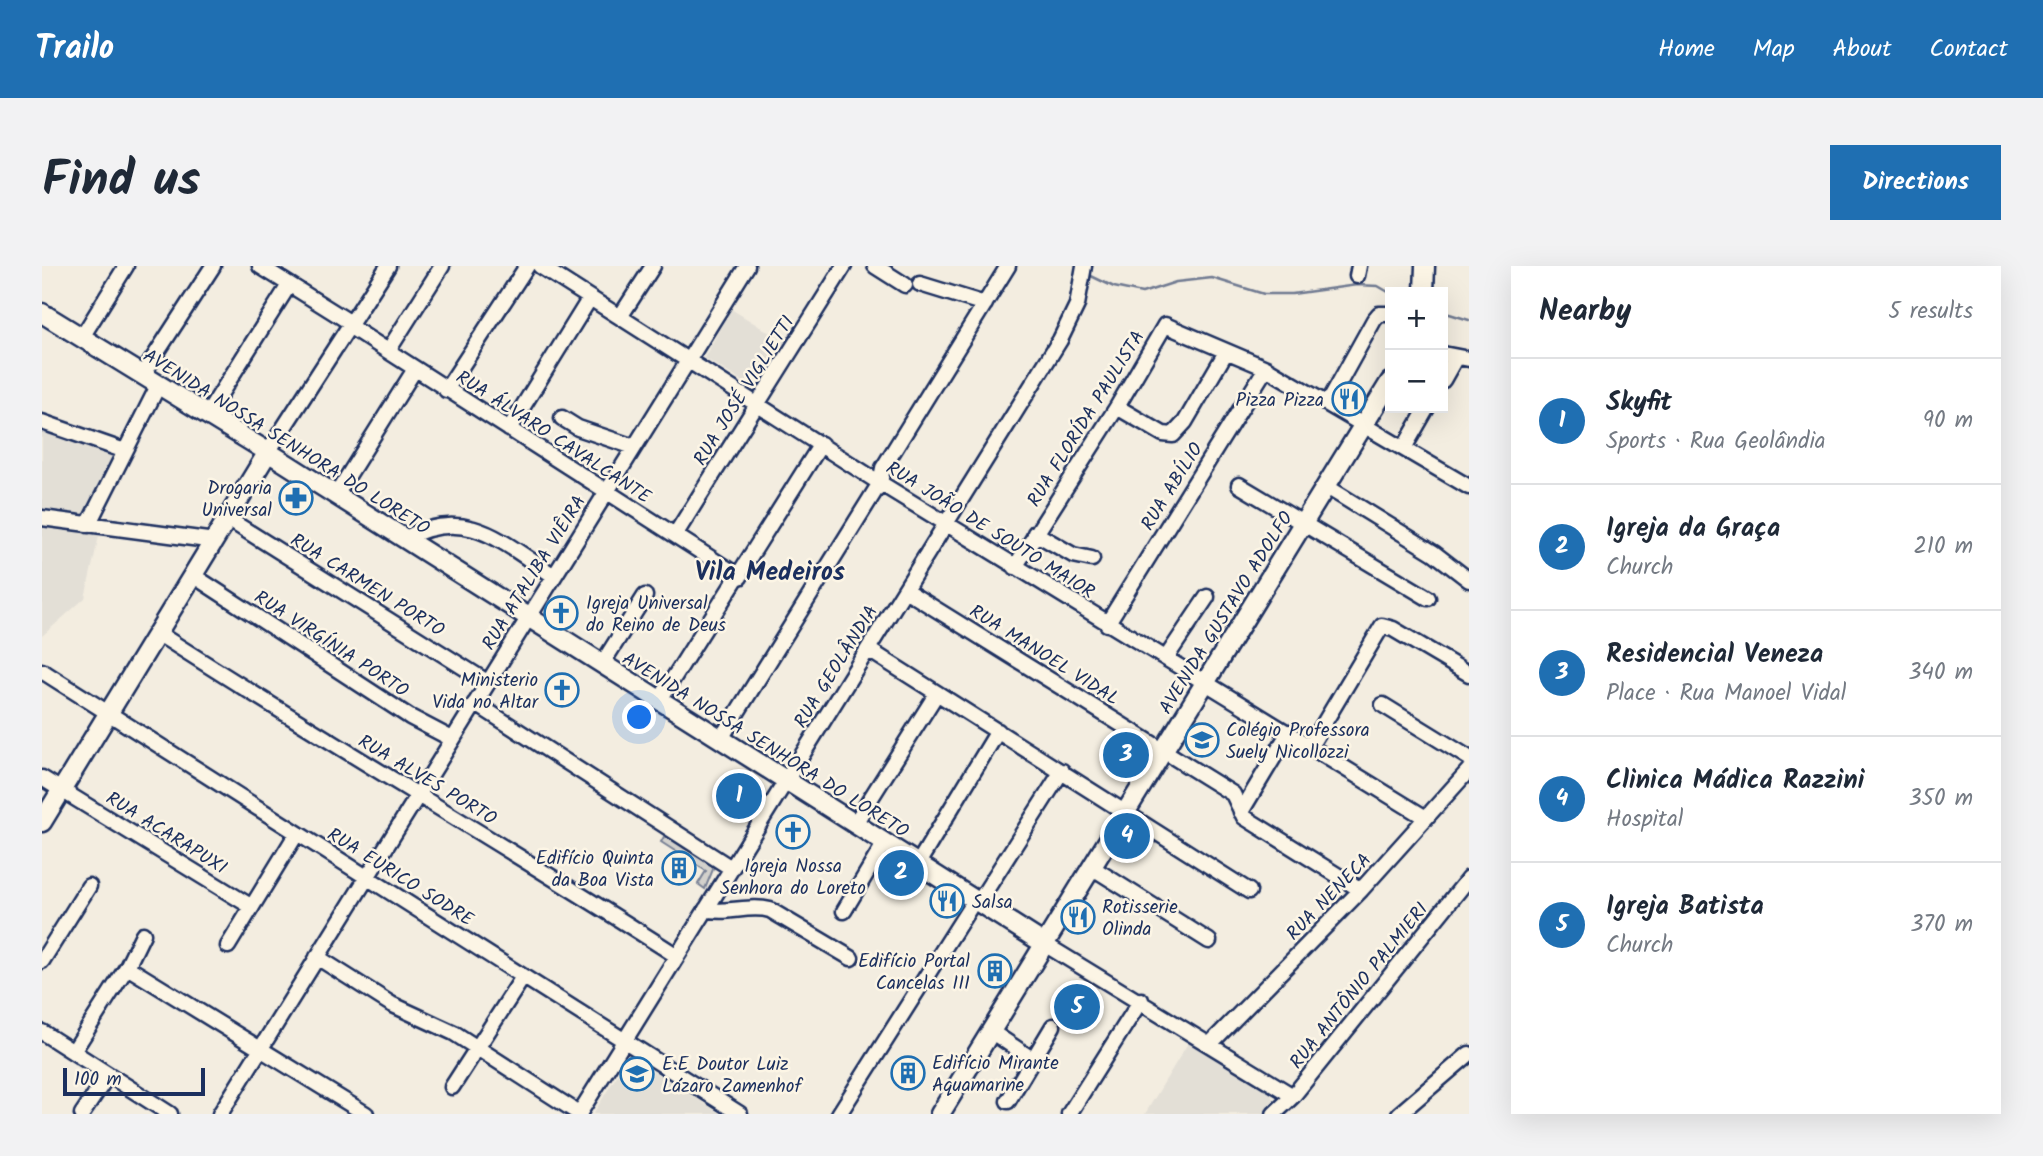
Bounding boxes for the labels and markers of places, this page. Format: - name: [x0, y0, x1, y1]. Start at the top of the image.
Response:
- restaurant icon: Pizza Pizza: [1330, 380, 1368, 418]
- place label: Pizza Pizza: [1235, 386, 1324, 416]
- place label: Drogaria Universal: [201, 474, 272, 526]
- pharmacy icon: Drogaria Universal: [277, 479, 315, 517]
- place label: Igreja Universal do Reino de Deus: [586, 589, 726, 641]
- church icon: Igreja Universal do Reino de Deus: [542, 594, 580, 632]
- place label: Ministerio Vida no Altar: [432, 666, 540, 718]
- church icon: Ministerio Vida no Altar: [543, 671, 581, 709]
- place label: Colégio Professora Suely Nicollozzi: [1226, 716, 1370, 768]
- school or university icon: Colégio Professora Suely Nicollozzi: [1183, 721, 1221, 759]
- pin: 3: [1103, 729, 1149, 781]
- pin: 1: [716, 770, 762, 822]
- pin: 4: [1104, 810, 1150, 862]
- church icon: Igreja Nossa Senhora do Loreto: [774, 813, 812, 851]
- place label: Edifício Quinta da Boa Vista: [536, 844, 654, 896]
- pin: 2: [878, 847, 924, 899]
- building icon: Edifício Quinta da Boa Vista: [660, 849, 698, 887]
- place label: Igreja Nossa Senhora do Loreto: [720, 852, 866, 904]
- restaurant icon: Salsa: [928, 882, 966, 920]
- place label: Salsa: [972, 888, 1013, 918]
- place label: Rotisserie Olinda: [1102, 893, 1178, 945]
- restaurant icon: Rotisserie Olinda: [1059, 898, 1097, 936]
- place label: Edifício Portal Cancelas III: [858, 947, 970, 999]
- building icon: Edifício Portal Cancelas III: [976, 952, 1014, 990]
- pin: 5: [1054, 981, 1100, 1033]
- place label: Edifício Mirante Aquamarine: [932, 1049, 1059, 1101]
- place label: E.E Doutor Luiz Lázaro Zamenhof: [662, 1050, 803, 1102]
- building icon: Edifício Mirante Aquamarine: [889, 1054, 927, 1092]
- school or university icon: E.E Doutor Luiz Lázaro Zamenhof: [618, 1055, 656, 1093]

